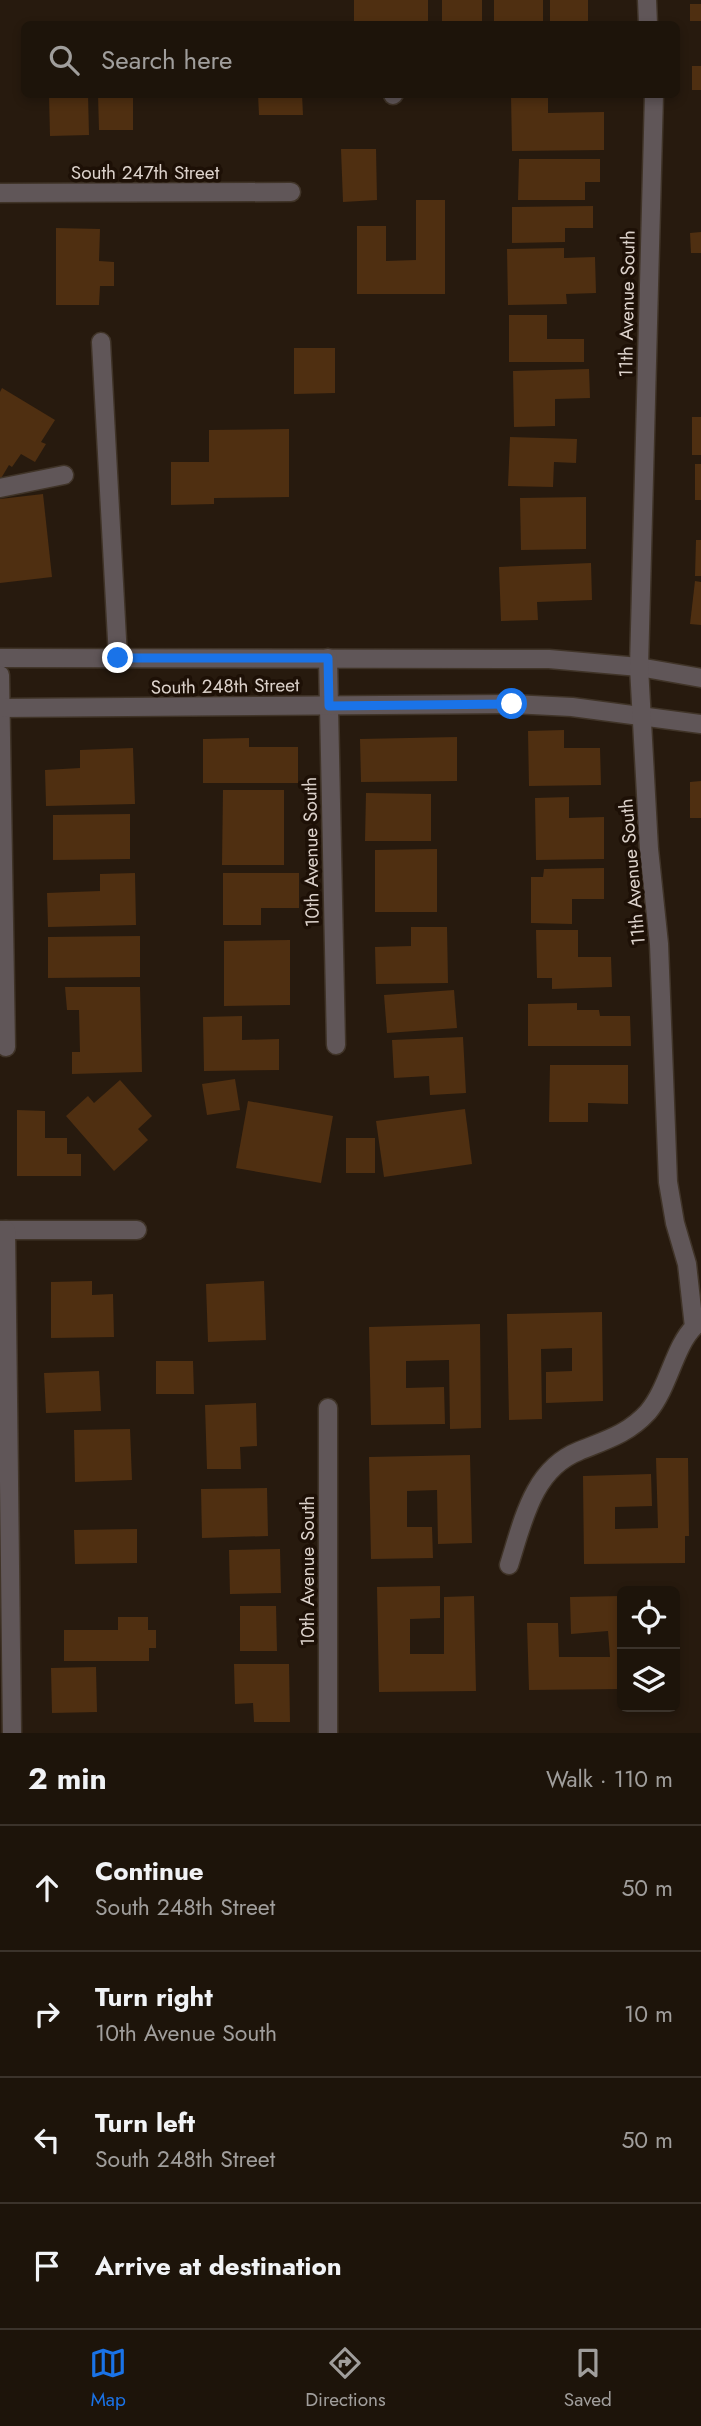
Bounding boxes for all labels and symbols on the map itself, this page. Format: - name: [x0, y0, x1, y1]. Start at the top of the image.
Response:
- street label: South 247th Street: [71, 159, 220, 186]
- street label: 11th Avenue South: [612, 230, 642, 378]
- route end: [102, 642, 133, 673]
- street label: South 248th Street: [150, 671, 300, 701]
- route start: [496, 688, 527, 719]
- street label: 10th Avenue South: [296, 777, 326, 927]
- street label: 11th Avenue South: [612, 797, 652, 947]
- street label: 10th Avenue South: [294, 1496, 321, 1646]

